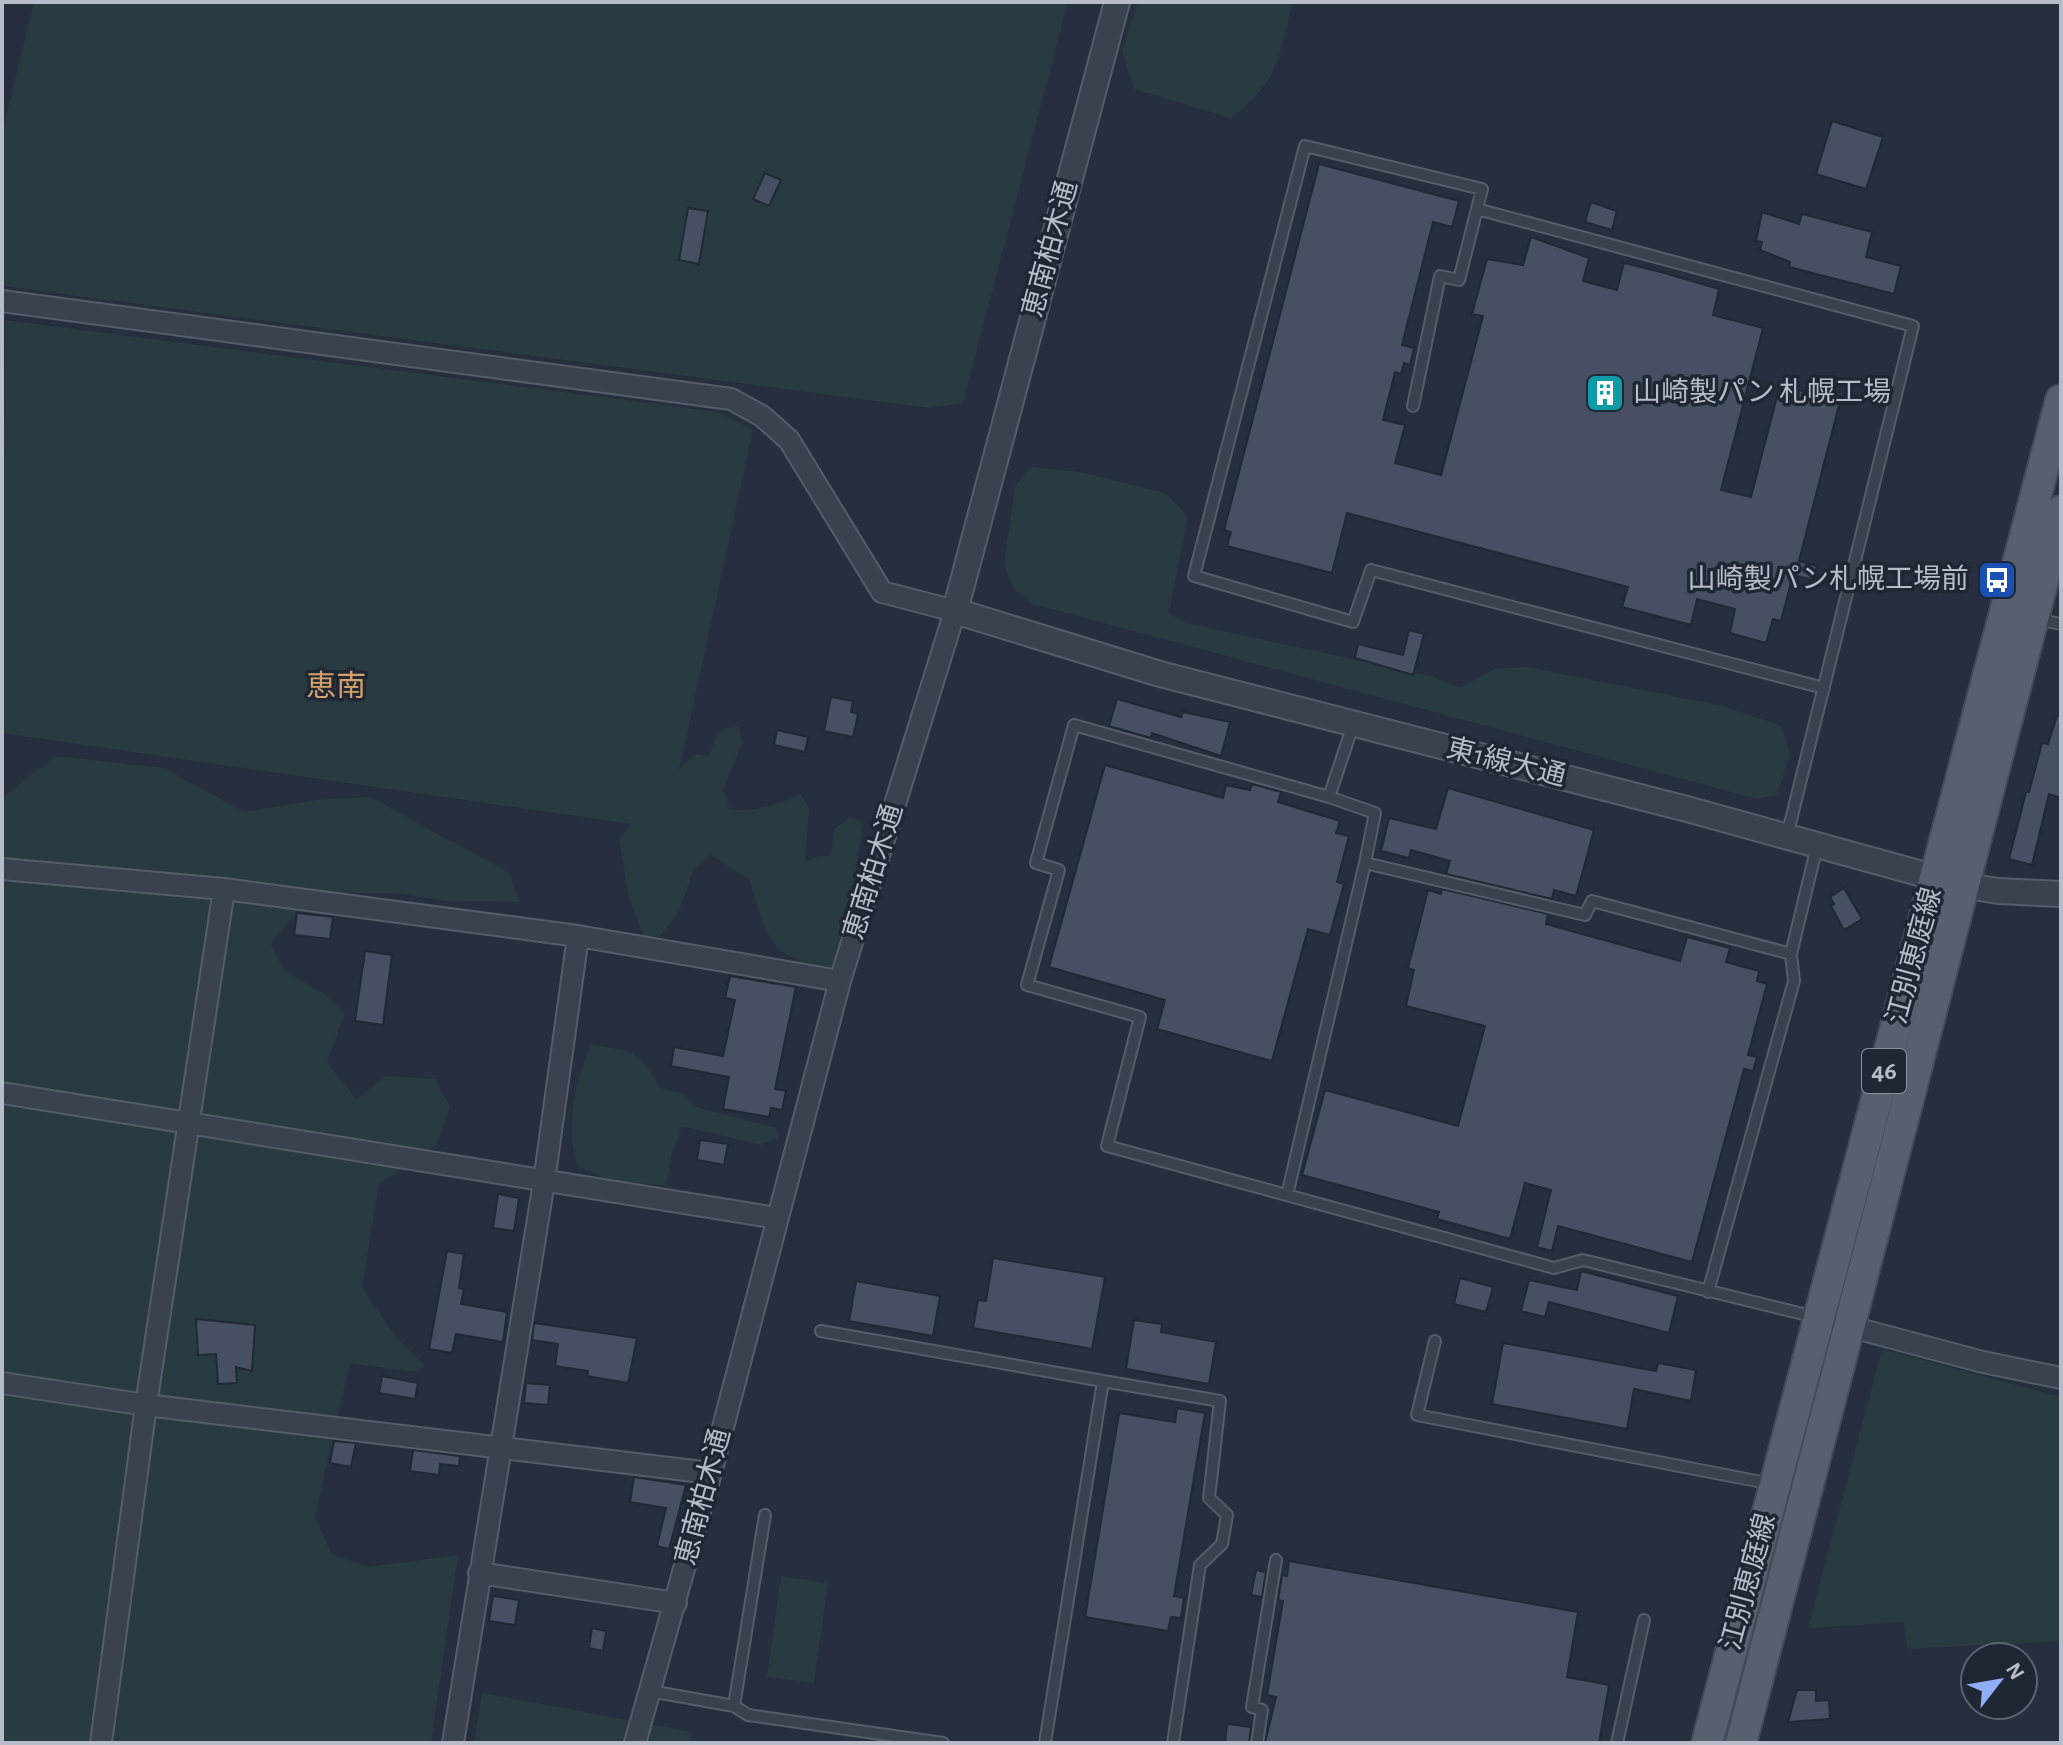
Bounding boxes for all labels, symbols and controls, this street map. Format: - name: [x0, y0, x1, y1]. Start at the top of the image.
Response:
- street label: 恵南柏木通: [1017, 177, 1083, 320]
- building icon: 山崎製パン 札幌工場: [1584, 372, 1626, 414]
- place label: 山崎製パン 札幌工場: [1633, 377, 1891, 407]
- bus stop icon: 山崎製パン札幌工場前: [1976, 559, 2018, 601]
- place label: 山崎製パン札幌工場前: [1688, 564, 1969, 594]
- district label: 恵南: [306, 670, 366, 702]
- street label: 東1線大通: [1444, 733, 1569, 791]
- street label: 恵南柏木通: [838, 800, 908, 943]
- street label: 江別恵庭線: [1881, 884, 1947, 1027]
- road number: 46: [1862, 1049, 1906, 1093]
- street label: 恵南柏木通: [670, 1425, 736, 1568]
- street label: 江別恵庭線: [1715, 1510, 1781, 1653]
- north arrow: [1959, 1641, 2039, 1721]
- text: N: [2002, 1659, 2029, 1683]

